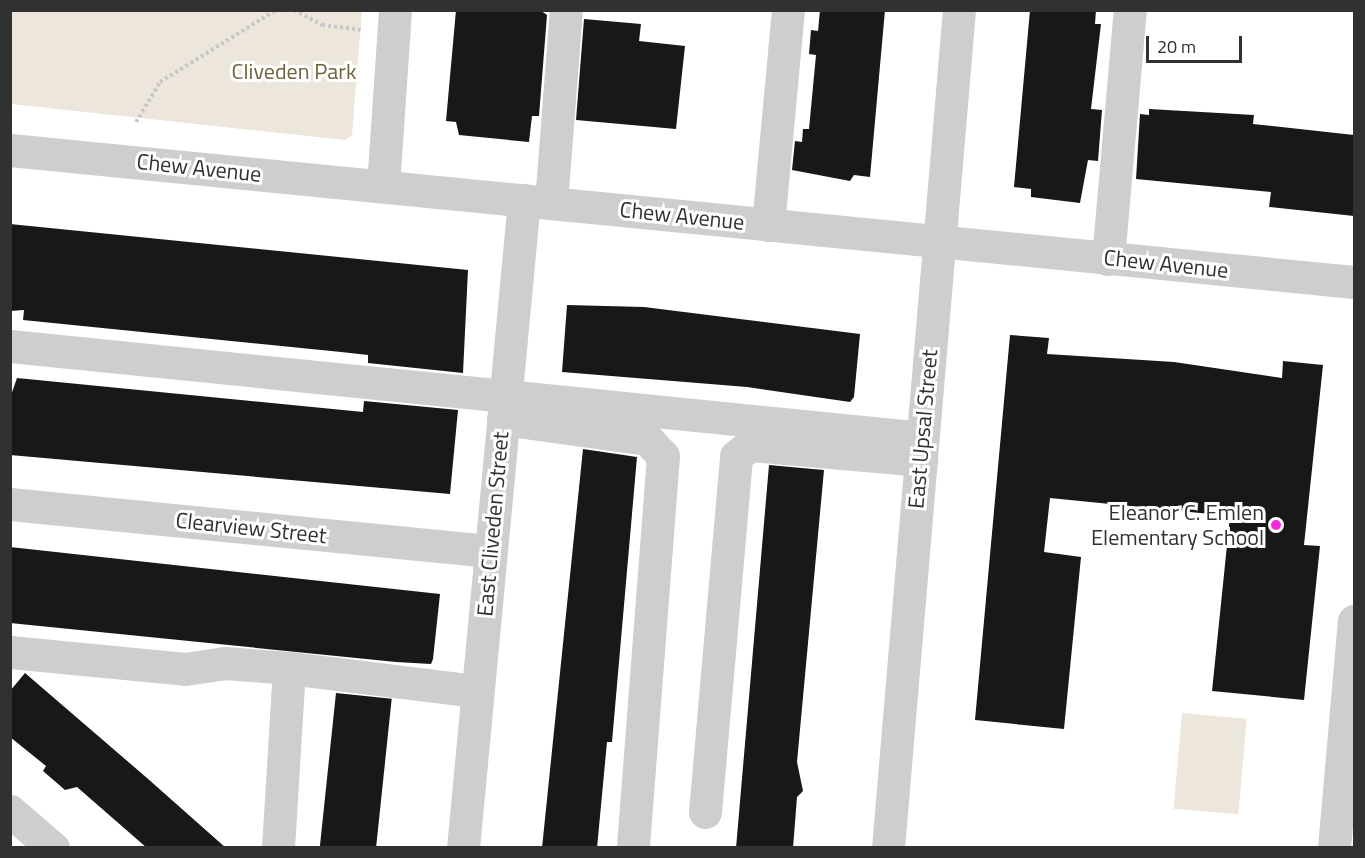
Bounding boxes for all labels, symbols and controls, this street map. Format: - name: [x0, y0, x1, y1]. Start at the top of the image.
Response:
- scale bar: [1149, 24, 1245, 62]
- text: 20 m: [1157, 33, 1196, 60]
- park label: Cliveden Park: [232, 59, 356, 85]
- street label: Chew Avenue: [135, 148, 263, 188]
- street label: Chew Avenue: [618, 196, 746, 236]
- street label: Chew Avenue: [1102, 244, 1230, 284]
- street label: East Upsal Street: [903, 348, 943, 510]
- street label: East Cliveden Street: [472, 430, 514, 618]
- place label: Eleanor C. Emlen Elementary School: [1091, 499, 1264, 550]
- street label: Clearview Street: [174, 507, 328, 549]
- marker: Eleanor C. Emlen Elementary School: [1269, 518, 1283, 532]

